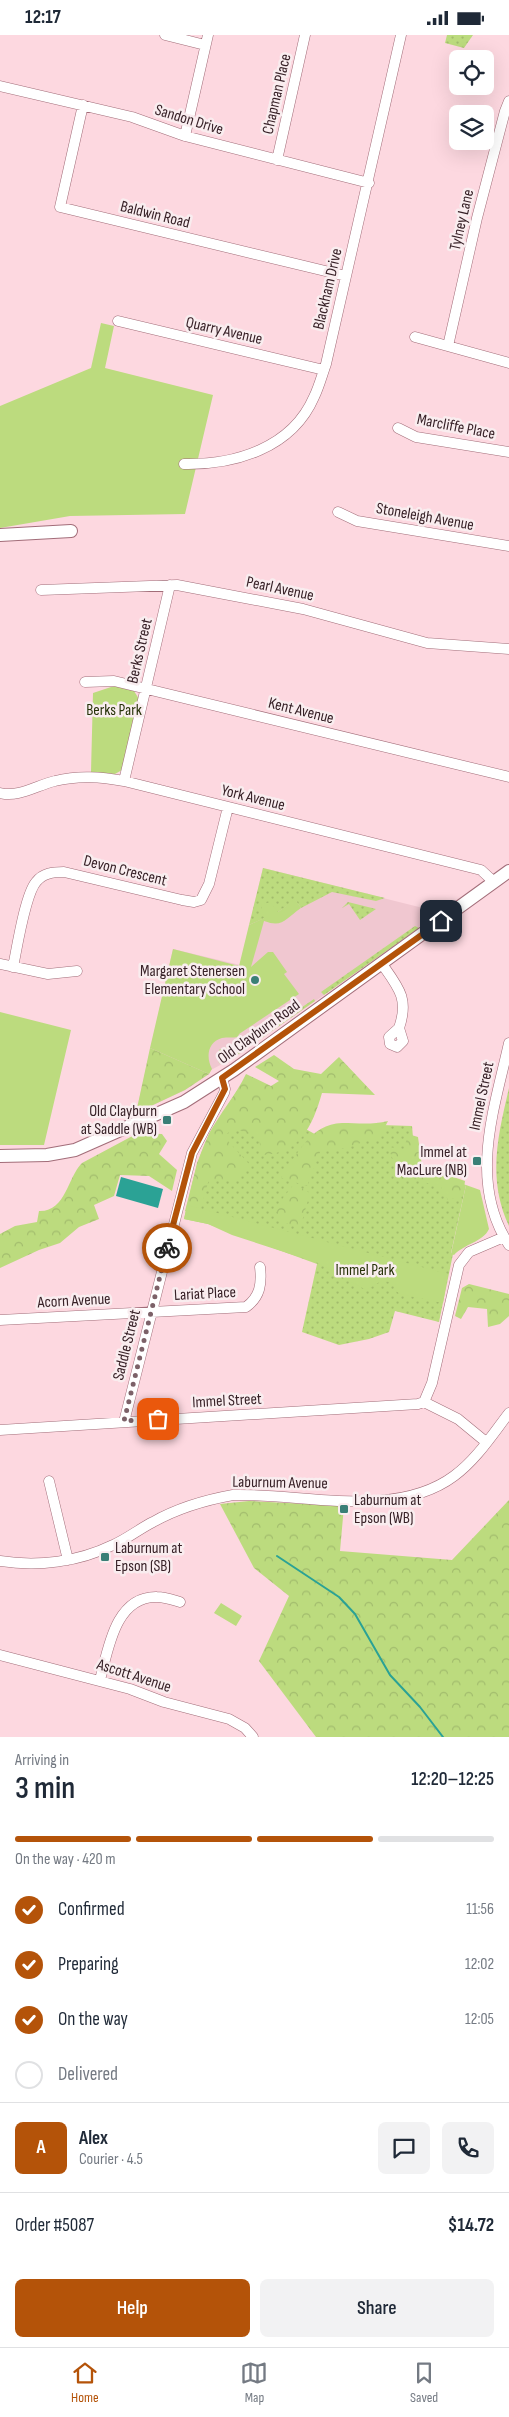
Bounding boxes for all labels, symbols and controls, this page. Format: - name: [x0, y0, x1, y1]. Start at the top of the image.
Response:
- text: 12:17: [25, 6, 61, 29]
- map controls: [449, 50, 494, 150]
- button: locate: [449, 50, 494, 95]
- street label: Chapman Place: [259, 52, 295, 136]
- street label: Sandon Drive: [153, 101, 225, 139]
- button: layers: [449, 105, 494, 150]
- street label: Tylney Lane: [446, 188, 478, 252]
- street label: Baldwin Road: [118, 197, 192, 233]
- street label: Blackham Drive: [309, 247, 347, 331]
- street label: Quarry Avenue: [184, 313, 264, 349]
- street label: Marcliffe Place: [415, 410, 497, 444]
- street label: Stoneleigh Avenue: [375, 499, 475, 535]
- street label: Pearl Avenue: [244, 573, 316, 605]
- street label: Berks Street: [123, 617, 157, 685]
- street label: Kent Avenue: [266, 694, 336, 728]
- park label: Berks Park: [86, 701, 142, 720]
- street label: York Avenue: [219, 781, 287, 815]
- street label: Devon Crescent: [81, 851, 169, 891]
- pin: [420, 900, 462, 942]
- icon: home: [427, 907, 455, 935]
- place label: Margaret Stenersen Elementary School: [140, 962, 245, 999]
- marker: Margaret Stenersen Elementary School: [249, 974, 261, 986]
- street label: Old Clayburn Road: [214, 996, 304, 1068]
- street label: Immel Street: [465, 1060, 499, 1132]
- place label: Old Clayburn at Saddle (WB): [81, 1102, 157, 1139]
- marker: Old Clayburn at Saddle (WB): [161, 1114, 173, 1126]
- place label: Immel at MacLure (NB): [397, 1143, 467, 1180]
- marker: Immel at MacLure (NB): [471, 1155, 483, 1167]
- courier: [142, 1223, 192, 1273]
- icon: bike: [153, 1234, 181, 1262]
- park label: Immel Park: [335, 1261, 395, 1280]
- street label: Lariat Place: [174, 1283, 236, 1305]
- street label: Acorn Avenue: [36, 1290, 111, 1312]
- street label: Saddle Street: [109, 1308, 145, 1382]
- street label: Immel Street: [192, 1390, 262, 1412]
- pin: [137, 1398, 179, 1440]
- icon: bag: [144, 1405, 172, 1433]
- street label: Laburnum Avenue: [232, 1473, 328, 1493]
- place label: Laburnum at Epson (WB): [354, 1491, 422, 1528]
- marker: Laburnum at Epson (WB): [338, 1503, 350, 1515]
- place label: Laburnum at Epson (SB): [115, 1539, 183, 1576]
- marker: Laburnum at Epson (SB): [99, 1551, 111, 1563]
- street label: Ascott Avenue: [93, 1655, 174, 1697]
- text: Arriving in: [15, 1751, 69, 1770]
- text: 12:20–12:25: [411, 1768, 494, 1791]
- text: 3 min: [15, 1769, 75, 1808]
- text: On the way · 420 m: [15, 1850, 115, 1869]
- icon: check: [15, 1896, 43, 1924]
- text: Confirmed: [58, 1898, 125, 1921]
- text: 11:56: [466, 1900, 494, 1919]
- icon: check: [15, 1951, 43, 1979]
- text: Preparing: [58, 1953, 119, 1976]
- text: 12:02: [465, 1955, 494, 1974]
- icon: check: [15, 2006, 43, 2034]
- text: On the way: [58, 2008, 128, 2031]
- text: 12:05: [465, 2010, 494, 2029]
- text: Delivered: [58, 2063, 118, 2086]
- button: chat: [378, 2122, 430, 2174]
- button: phone: [442, 2122, 494, 2174]
- text: Alex: [79, 2127, 108, 2150]
- text: A: [36, 2136, 46, 2159]
- text: Courier · 4.5: [79, 2150, 143, 2169]
- text: Order #5087: [15, 2214, 94, 2237]
- text: $14.72: [448, 2214, 494, 2237]
- button: Help: [15, 2279, 250, 2337]
- button: Share: [260, 2279, 494, 2337]
- tab: Home: [71, 2359, 99, 2406]
- tab: Map: [240, 2359, 268, 2406]
- tab: Saved: [410, 2359, 438, 2406]

